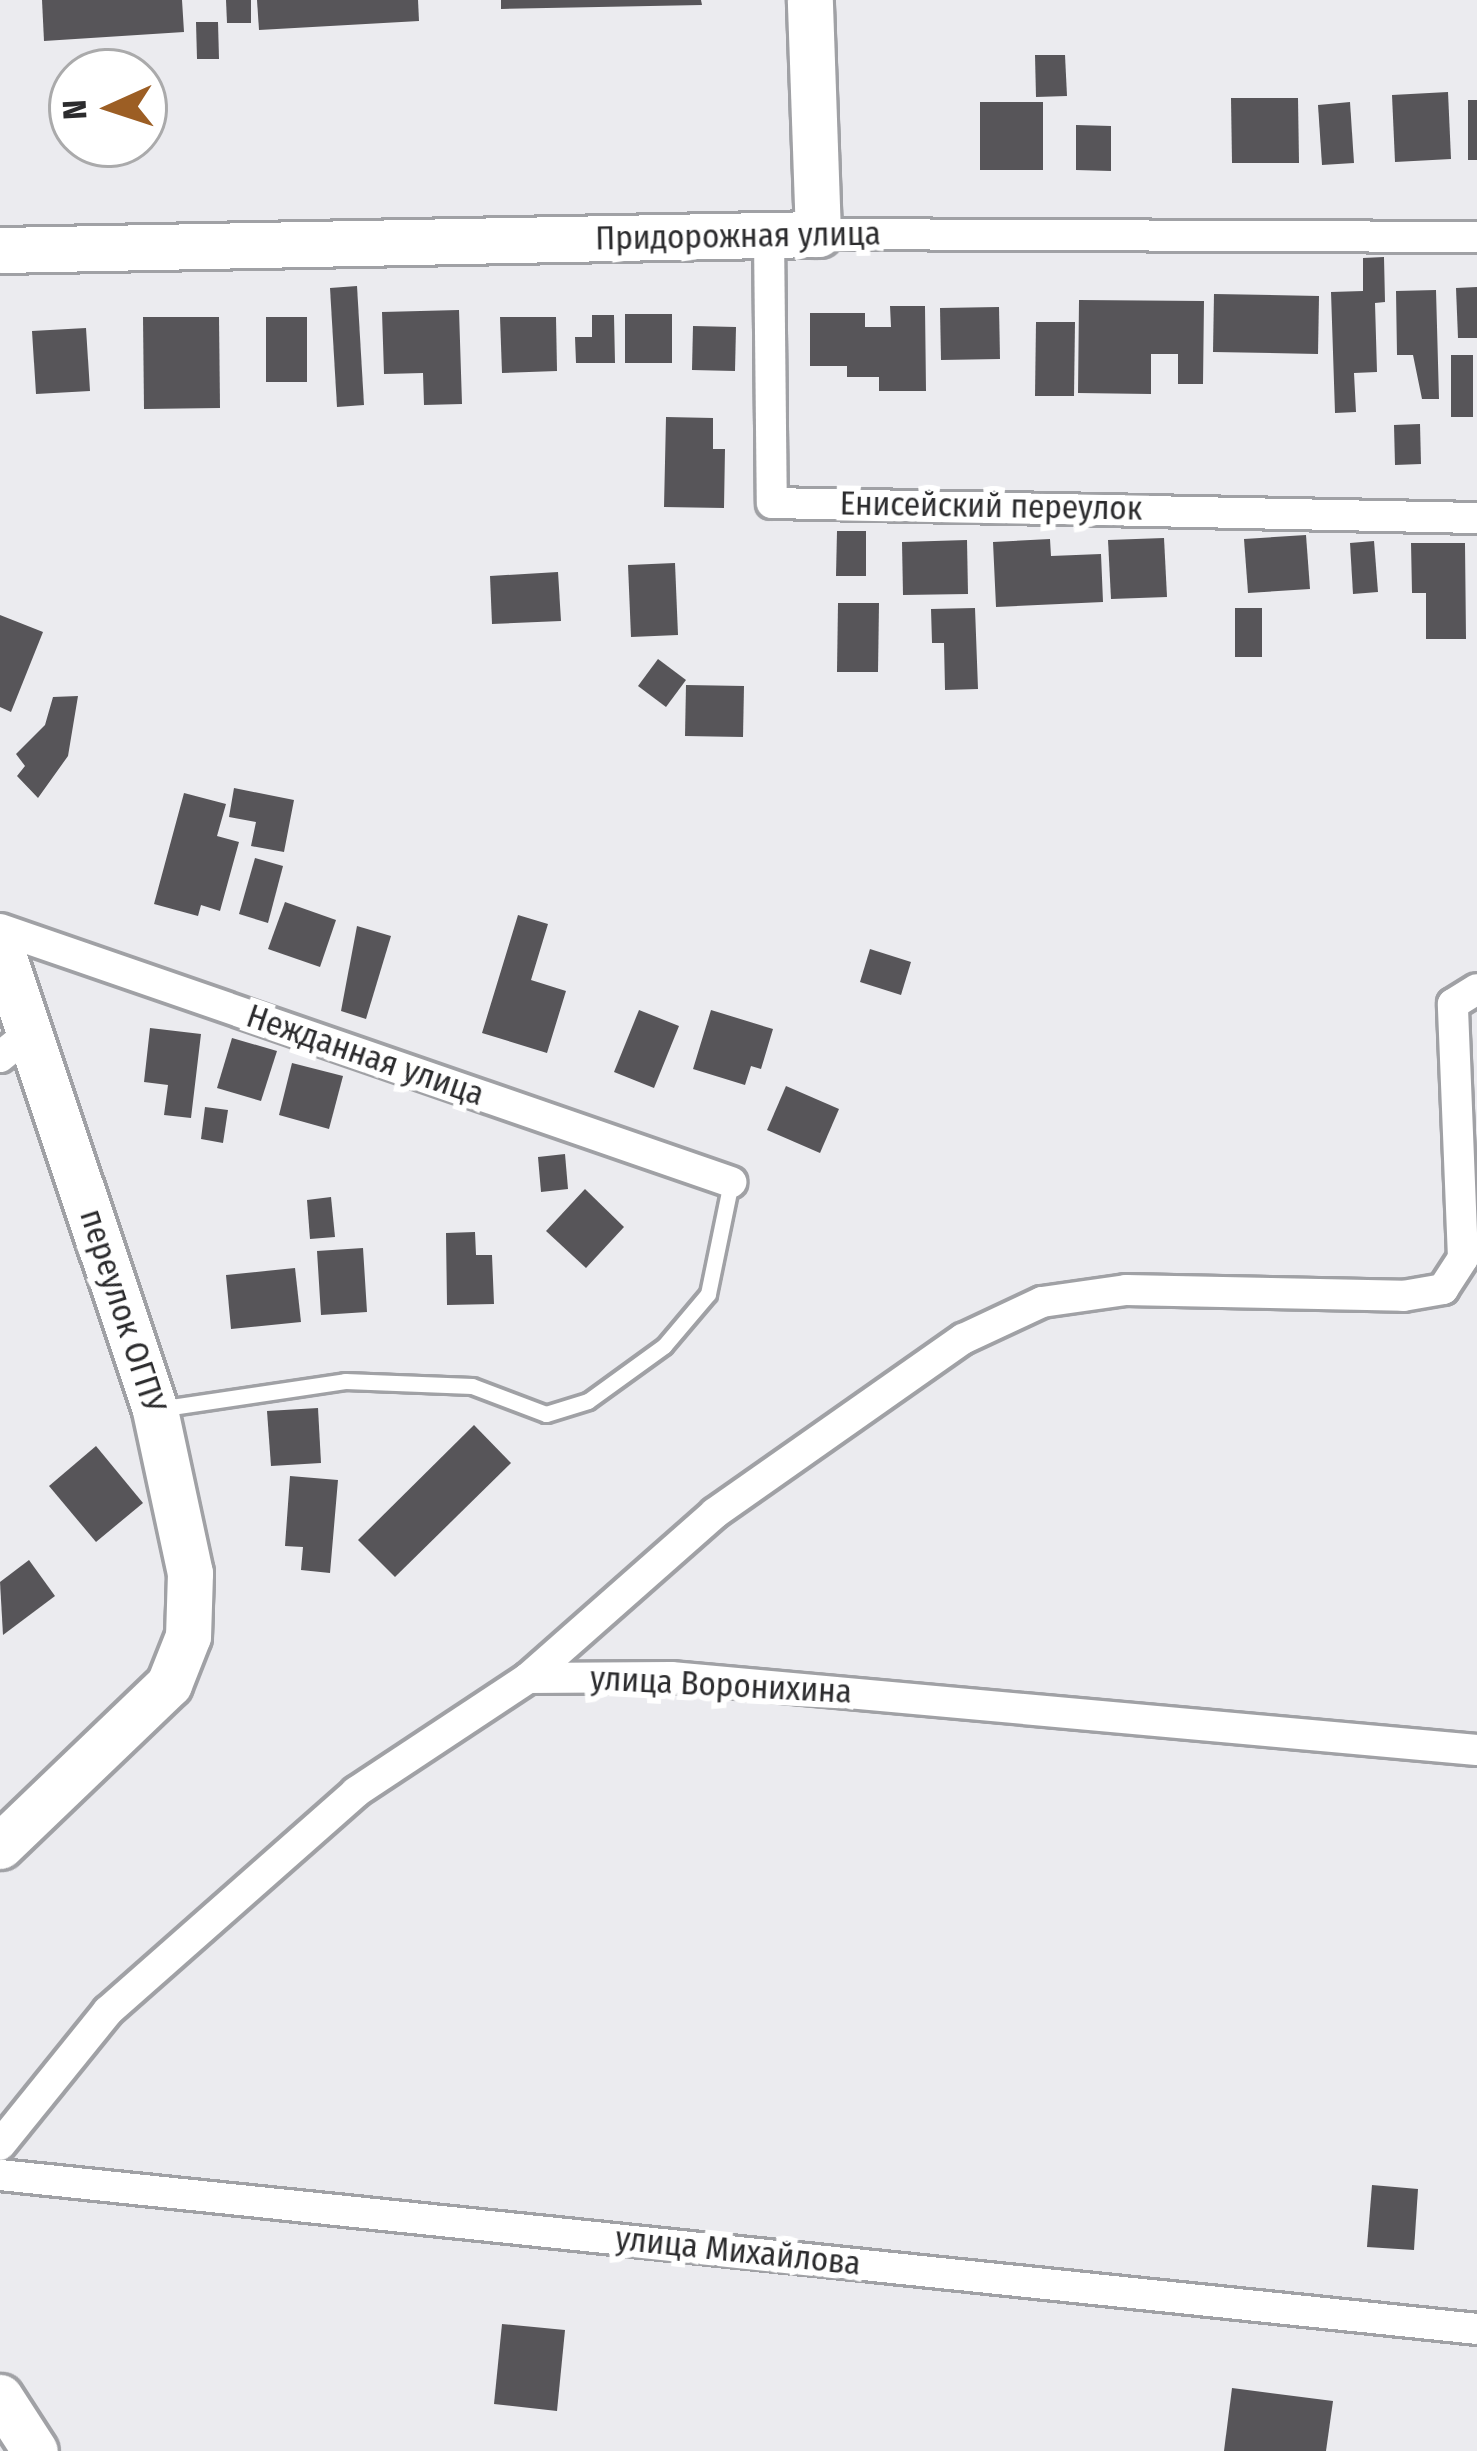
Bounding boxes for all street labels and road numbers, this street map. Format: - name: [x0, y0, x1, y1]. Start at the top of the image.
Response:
- street label: Придорожная улица: [595, 215, 881, 259]
- street label: Енисейский переулок: [839, 485, 1143, 529]
- street label: Нежданная улица: [241, 997, 489, 1115]
- street label: переулок ОГПУ: [71, 1204, 173, 1418]
- street label: улица Воронихина: [589, 1659, 853, 1713]
- street label: улица Михайлова: [613, 2219, 863, 2285]

